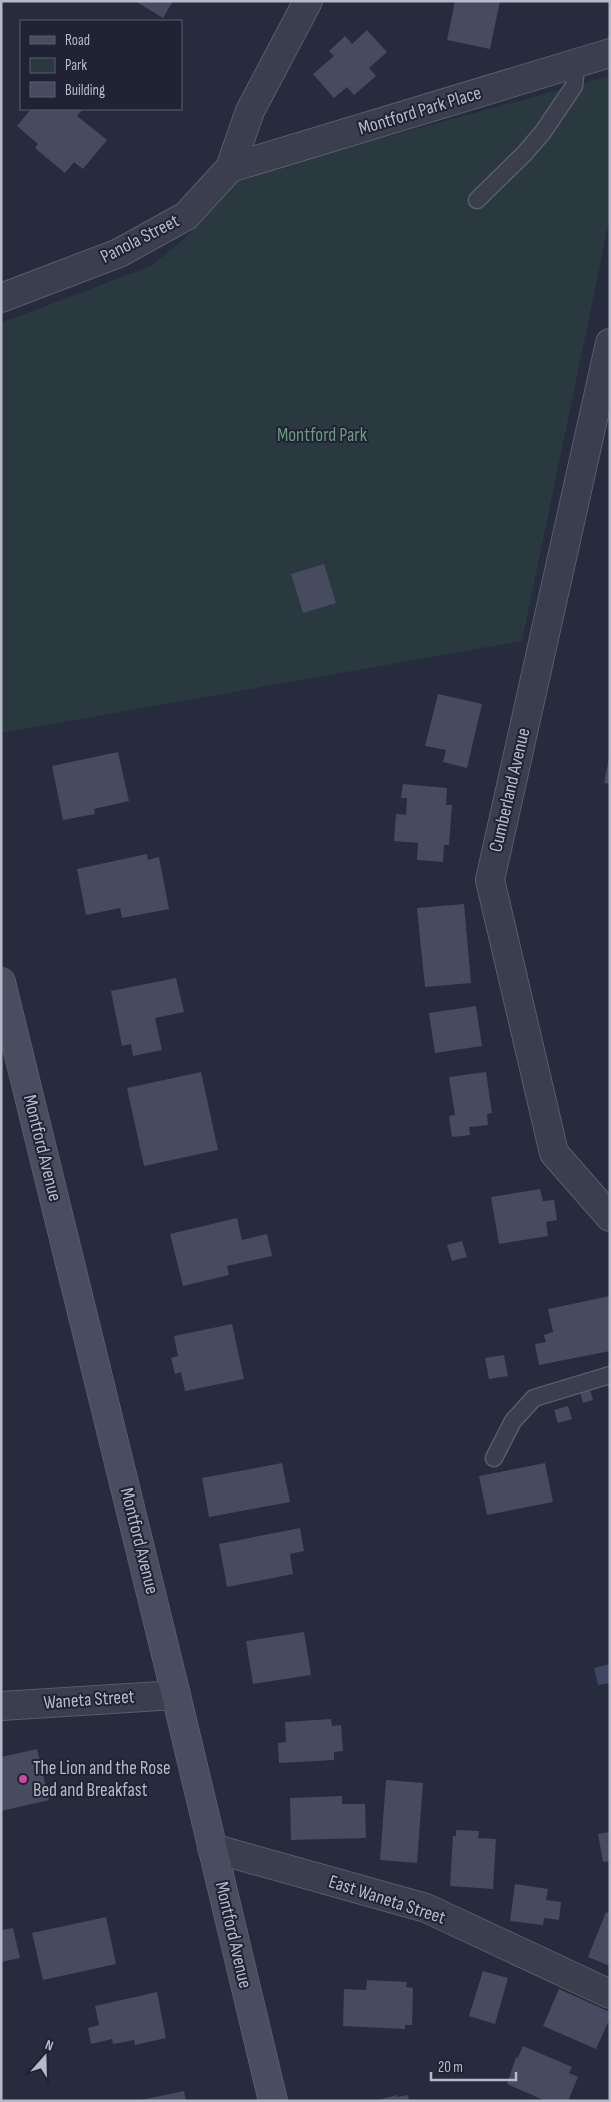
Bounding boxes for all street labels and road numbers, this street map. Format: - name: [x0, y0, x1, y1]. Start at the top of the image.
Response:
- street label: Montford Park Place: [356, 81, 484, 141]
- street label: Panola Street: [97, 209, 183, 269]
- street label: Cumberland Avenue: [485, 726, 535, 854]
- street label: Montford Avenue: [18, 1092, 66, 1204]
- street label: Montford Avenue: [115, 1485, 163, 1597]
- street label: Waneta Street: [43, 1685, 135, 1715]
- street label: East Waneta Street: [326, 1870, 449, 1930]
- street label: Montford Avenue: [210, 1879, 256, 1991]

